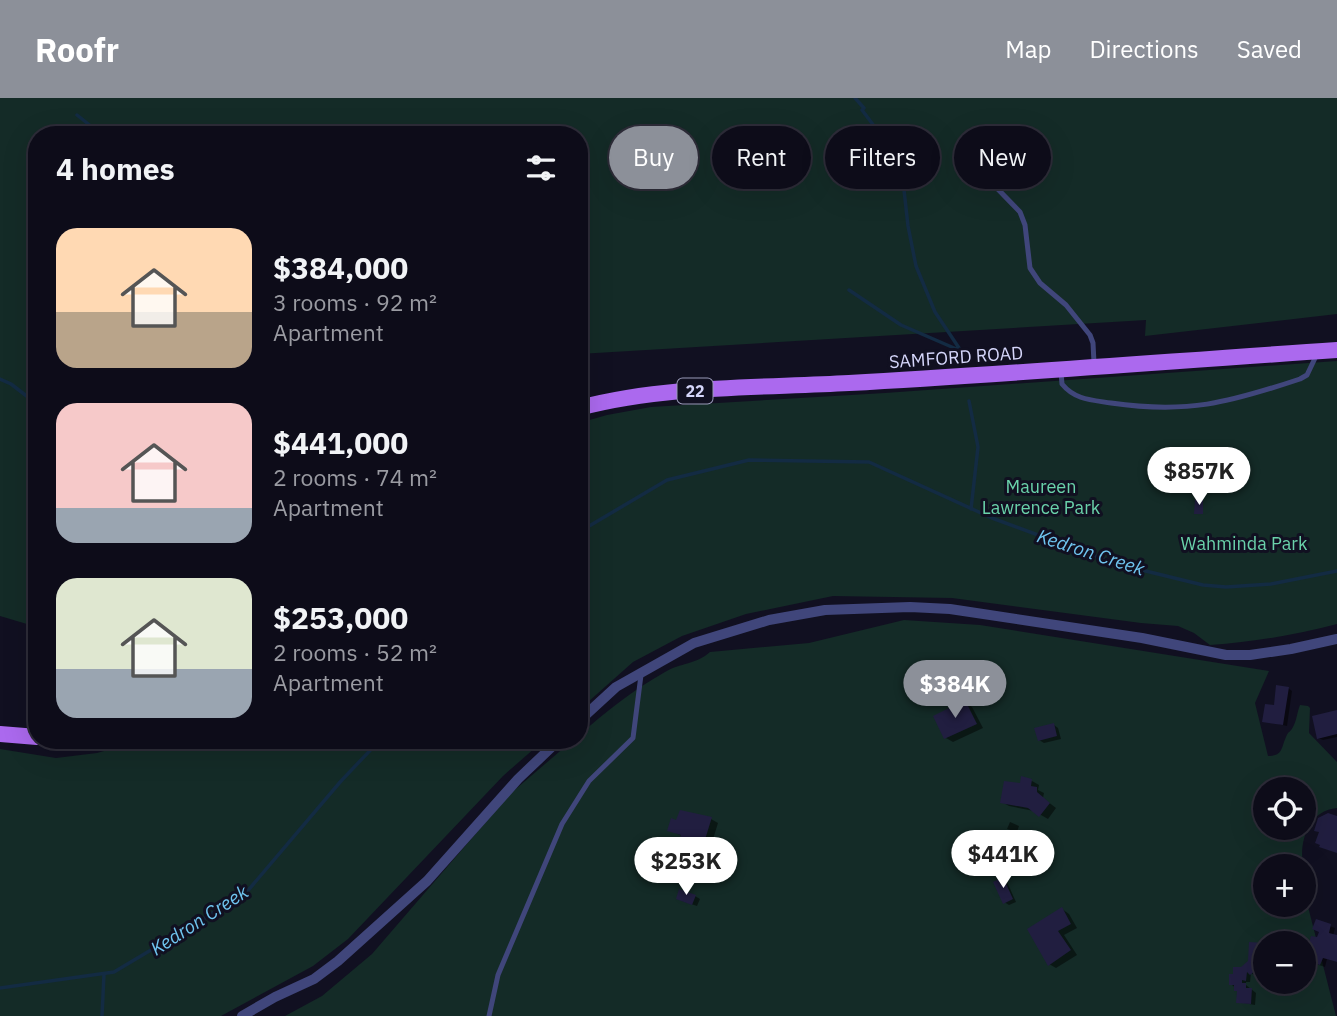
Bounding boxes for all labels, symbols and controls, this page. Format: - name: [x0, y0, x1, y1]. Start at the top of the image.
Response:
- text: Roofr: [35, 28, 119, 71]
- text: Map: [1005, 33, 1051, 65]
- text: Directions: [1089, 33, 1199, 65]
- text: Saved: [1237, 33, 1302, 65]
- chip: Buy: [609, 126, 698, 189]
- chip: Rent: [712, 126, 811, 189]
- chip: Filters: [825, 126, 940, 189]
- chip: New: [954, 126, 1051, 189]
- text: 4 homes: [56, 149, 175, 188]
- icon: filters: [522, 149, 560, 187]
- text: $384,000: [273, 248, 408, 287]
- icon: home: [112, 256, 196, 340]
- text: 3 rooms · 92 m²: [273, 287, 437, 317]
- text: Apartment: [273, 317, 384, 347]
- street label: SAMFORD ROAD: [888, 341, 1024, 373]
- road number: 22: [678, 378, 712, 404]
- text: $441,000: [273, 423, 408, 462]
- icon: home: [112, 431, 196, 515]
- pin: $857K: [1150, 448, 1248, 507]
- text: $857K: [1163, 455, 1235, 485]
- text: 2 rooms · 74 m²: [273, 462, 437, 492]
- park label: Maureen Lawrence Park: [982, 475, 1101, 519]
- text: Apartment: [273, 492, 384, 522]
- water label: Kedron Creek: [1034, 523, 1149, 581]
- park label: Wahminda Park: [1181, 532, 1308, 555]
- text: $253,000: [273, 598, 408, 637]
- icon: home: [112, 606, 196, 690]
- text: 2 rooms · 52 m²: [273, 637, 437, 667]
- pin: $384K: [906, 660, 1004, 720]
- text: Apartment: [273, 667, 384, 697]
- text: $384K: [919, 668, 991, 698]
- map controls: [1253, 777, 1316, 994]
- button: locate: [1253, 777, 1316, 840]
- pin: $441K: [954, 830, 1052, 890]
- pin: $253K: [637, 838, 735, 897]
- text: $441K: [967, 838, 1039, 868]
- text: $253K: [650, 845, 722, 875]
- button: +: [1253, 854, 1316, 917]
- water label: Kedron Creek: [146, 879, 253, 960]
- button: −: [1253, 931, 1316, 994]

